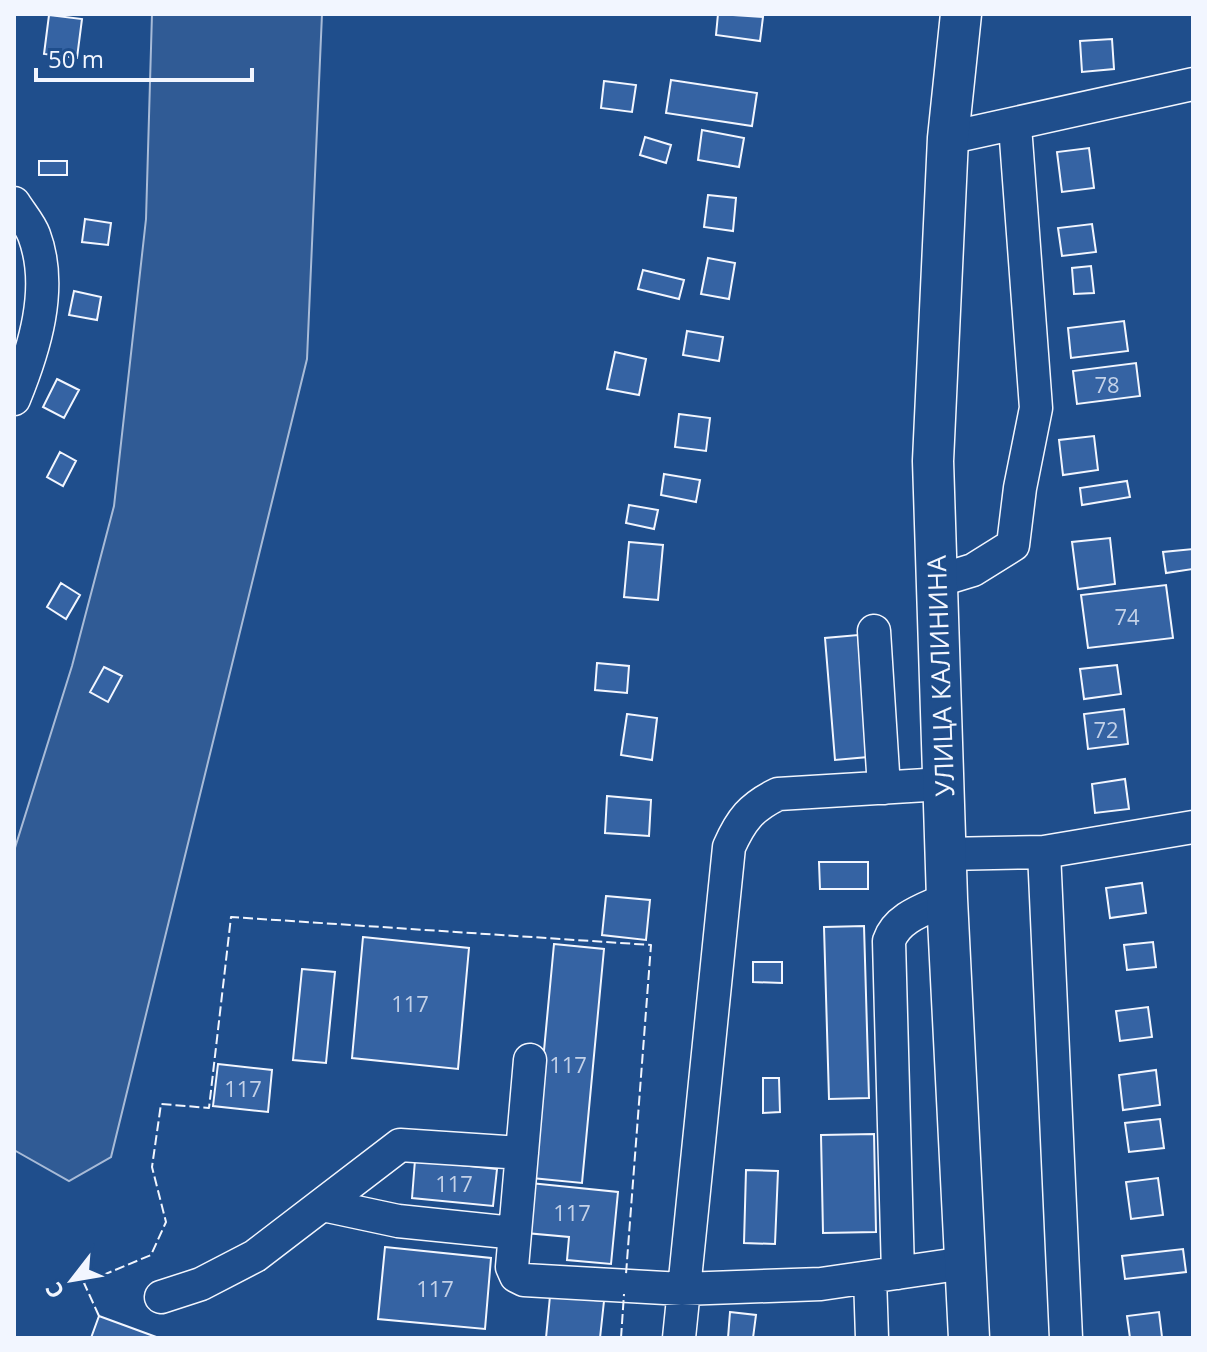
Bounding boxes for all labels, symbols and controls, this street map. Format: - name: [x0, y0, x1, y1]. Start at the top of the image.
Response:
- scale bar: [36, 32, 252, 82]
- text: 50 m: [48, 42, 104, 75]
- house number: 78: [1094, 369, 1120, 399]
- street label: УЛИЦА КАЛИНИНА: [918, 554, 962, 797]
- house number: 74: [1114, 601, 1140, 631]
- house number: 72: [1093, 714, 1119, 744]
- house number: 117: [391, 988, 429, 1018]
- house number: 117: [549, 1049, 587, 1079]
- house number: 117: [224, 1073, 262, 1103]
- house number: 117: [435, 1168, 473, 1198]
- house number: 117: [553, 1197, 591, 1227]
- north arrow: [32, 1240, 112, 1320]
- house number: 117: [416, 1273, 454, 1303]
- text: С: [38, 1277, 70, 1305]

